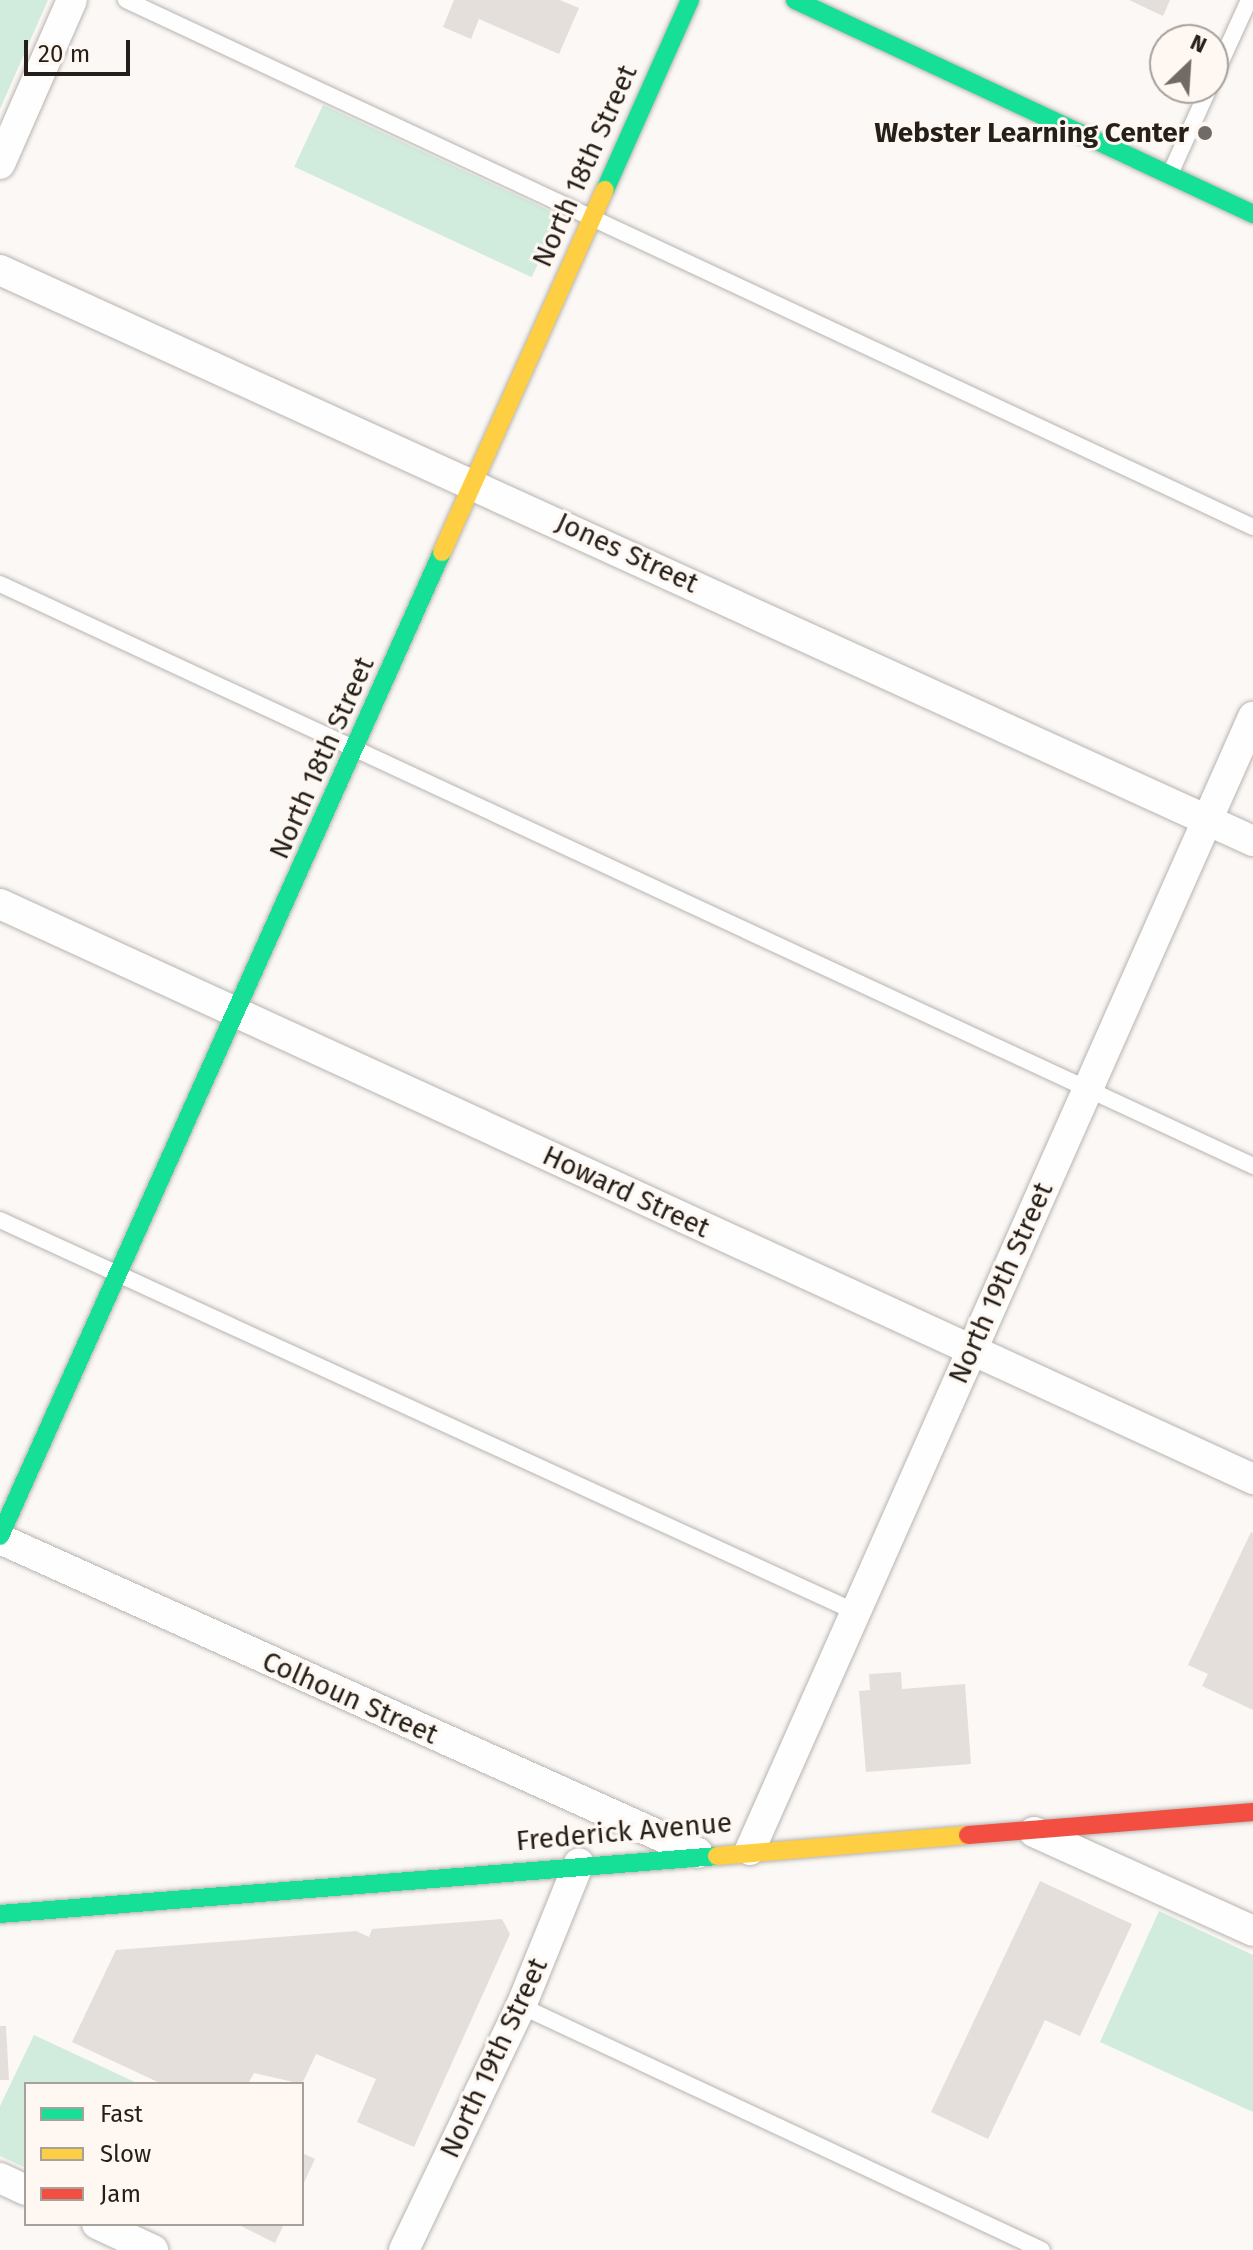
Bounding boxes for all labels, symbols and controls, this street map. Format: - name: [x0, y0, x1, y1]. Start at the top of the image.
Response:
- scale bar: [28, 24, 134, 74]
- north arrow: [1149, 24, 1229, 104]
- text: N: [1186, 28, 1211, 59]
- text: 20 m: [38, 40, 90, 68]
- street label: North 18th Street: [525, 60, 645, 272]
- place label: Webster Learning Center: [874, 116, 1189, 150]
- marker: Webster Learning Center: [1196, 124, 1214, 142]
- street label: Jones Street: [551, 505, 703, 601]
- street label: North 18th Street: [262, 652, 382, 864]
- street label: Howard Street: [537, 1139, 715, 1245]
- street label: North 19th Street: [942, 1177, 1060, 1389]
- street label: Colhoun Street: [257, 1644, 443, 1752]
- street label: Frederick Avenue: [515, 1806, 733, 1858]
- street label: North 19th Street: [433, 1953, 555, 2163]
- legend: [24, 2082, 304, 2226]
- text: Fast: [100, 2100, 143, 2128]
- text: Slow: [100, 2140, 151, 2168]
- text: Jam: [100, 2180, 141, 2208]

